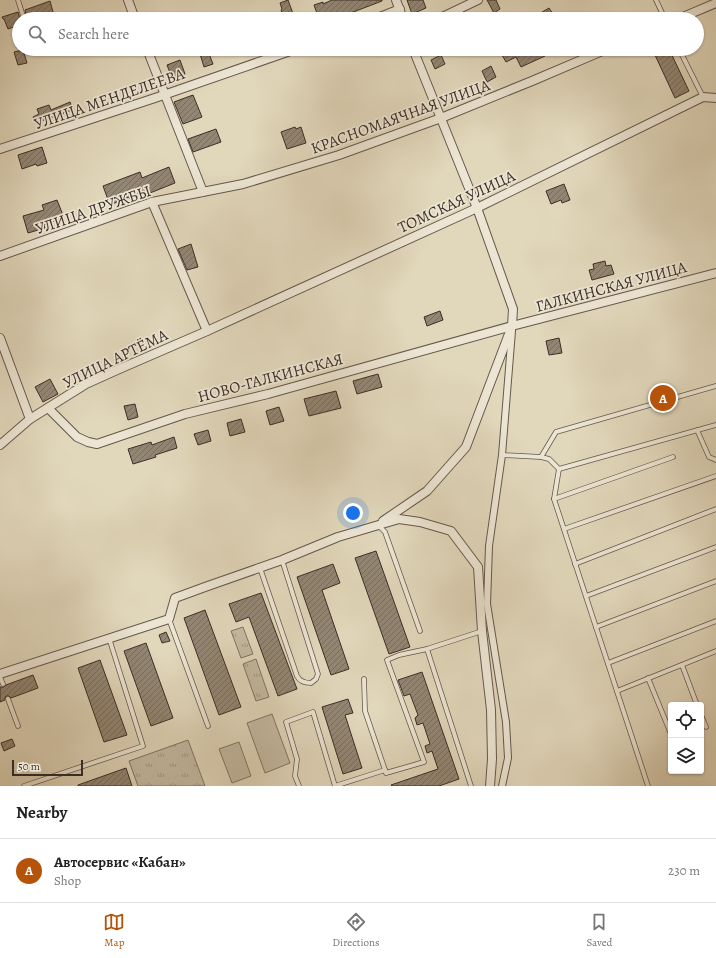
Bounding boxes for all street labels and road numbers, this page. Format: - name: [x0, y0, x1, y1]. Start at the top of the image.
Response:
- street label: УЛИЦА МЕНДЕЛЕЕВА: [31, 63, 188, 135]
- street label: КРАСНОМАЯЧНАЯ УЛИЦА: [308, 74, 494, 160]
- street label: ТОМСКАЯ УЛИЦА: [394, 165, 519, 239]
- street label: УЛИЦА ДРУЖБЫ: [33, 180, 154, 240]
- street label: ГАЛКИНСКАЯ УЛИЦА: [533, 256, 690, 318]
- street label: УЛИЦА АРТЁМА: [59, 324, 172, 394]
- street label: НОВО-ГАЛКИНСКАЯ: [195, 348, 346, 408]

